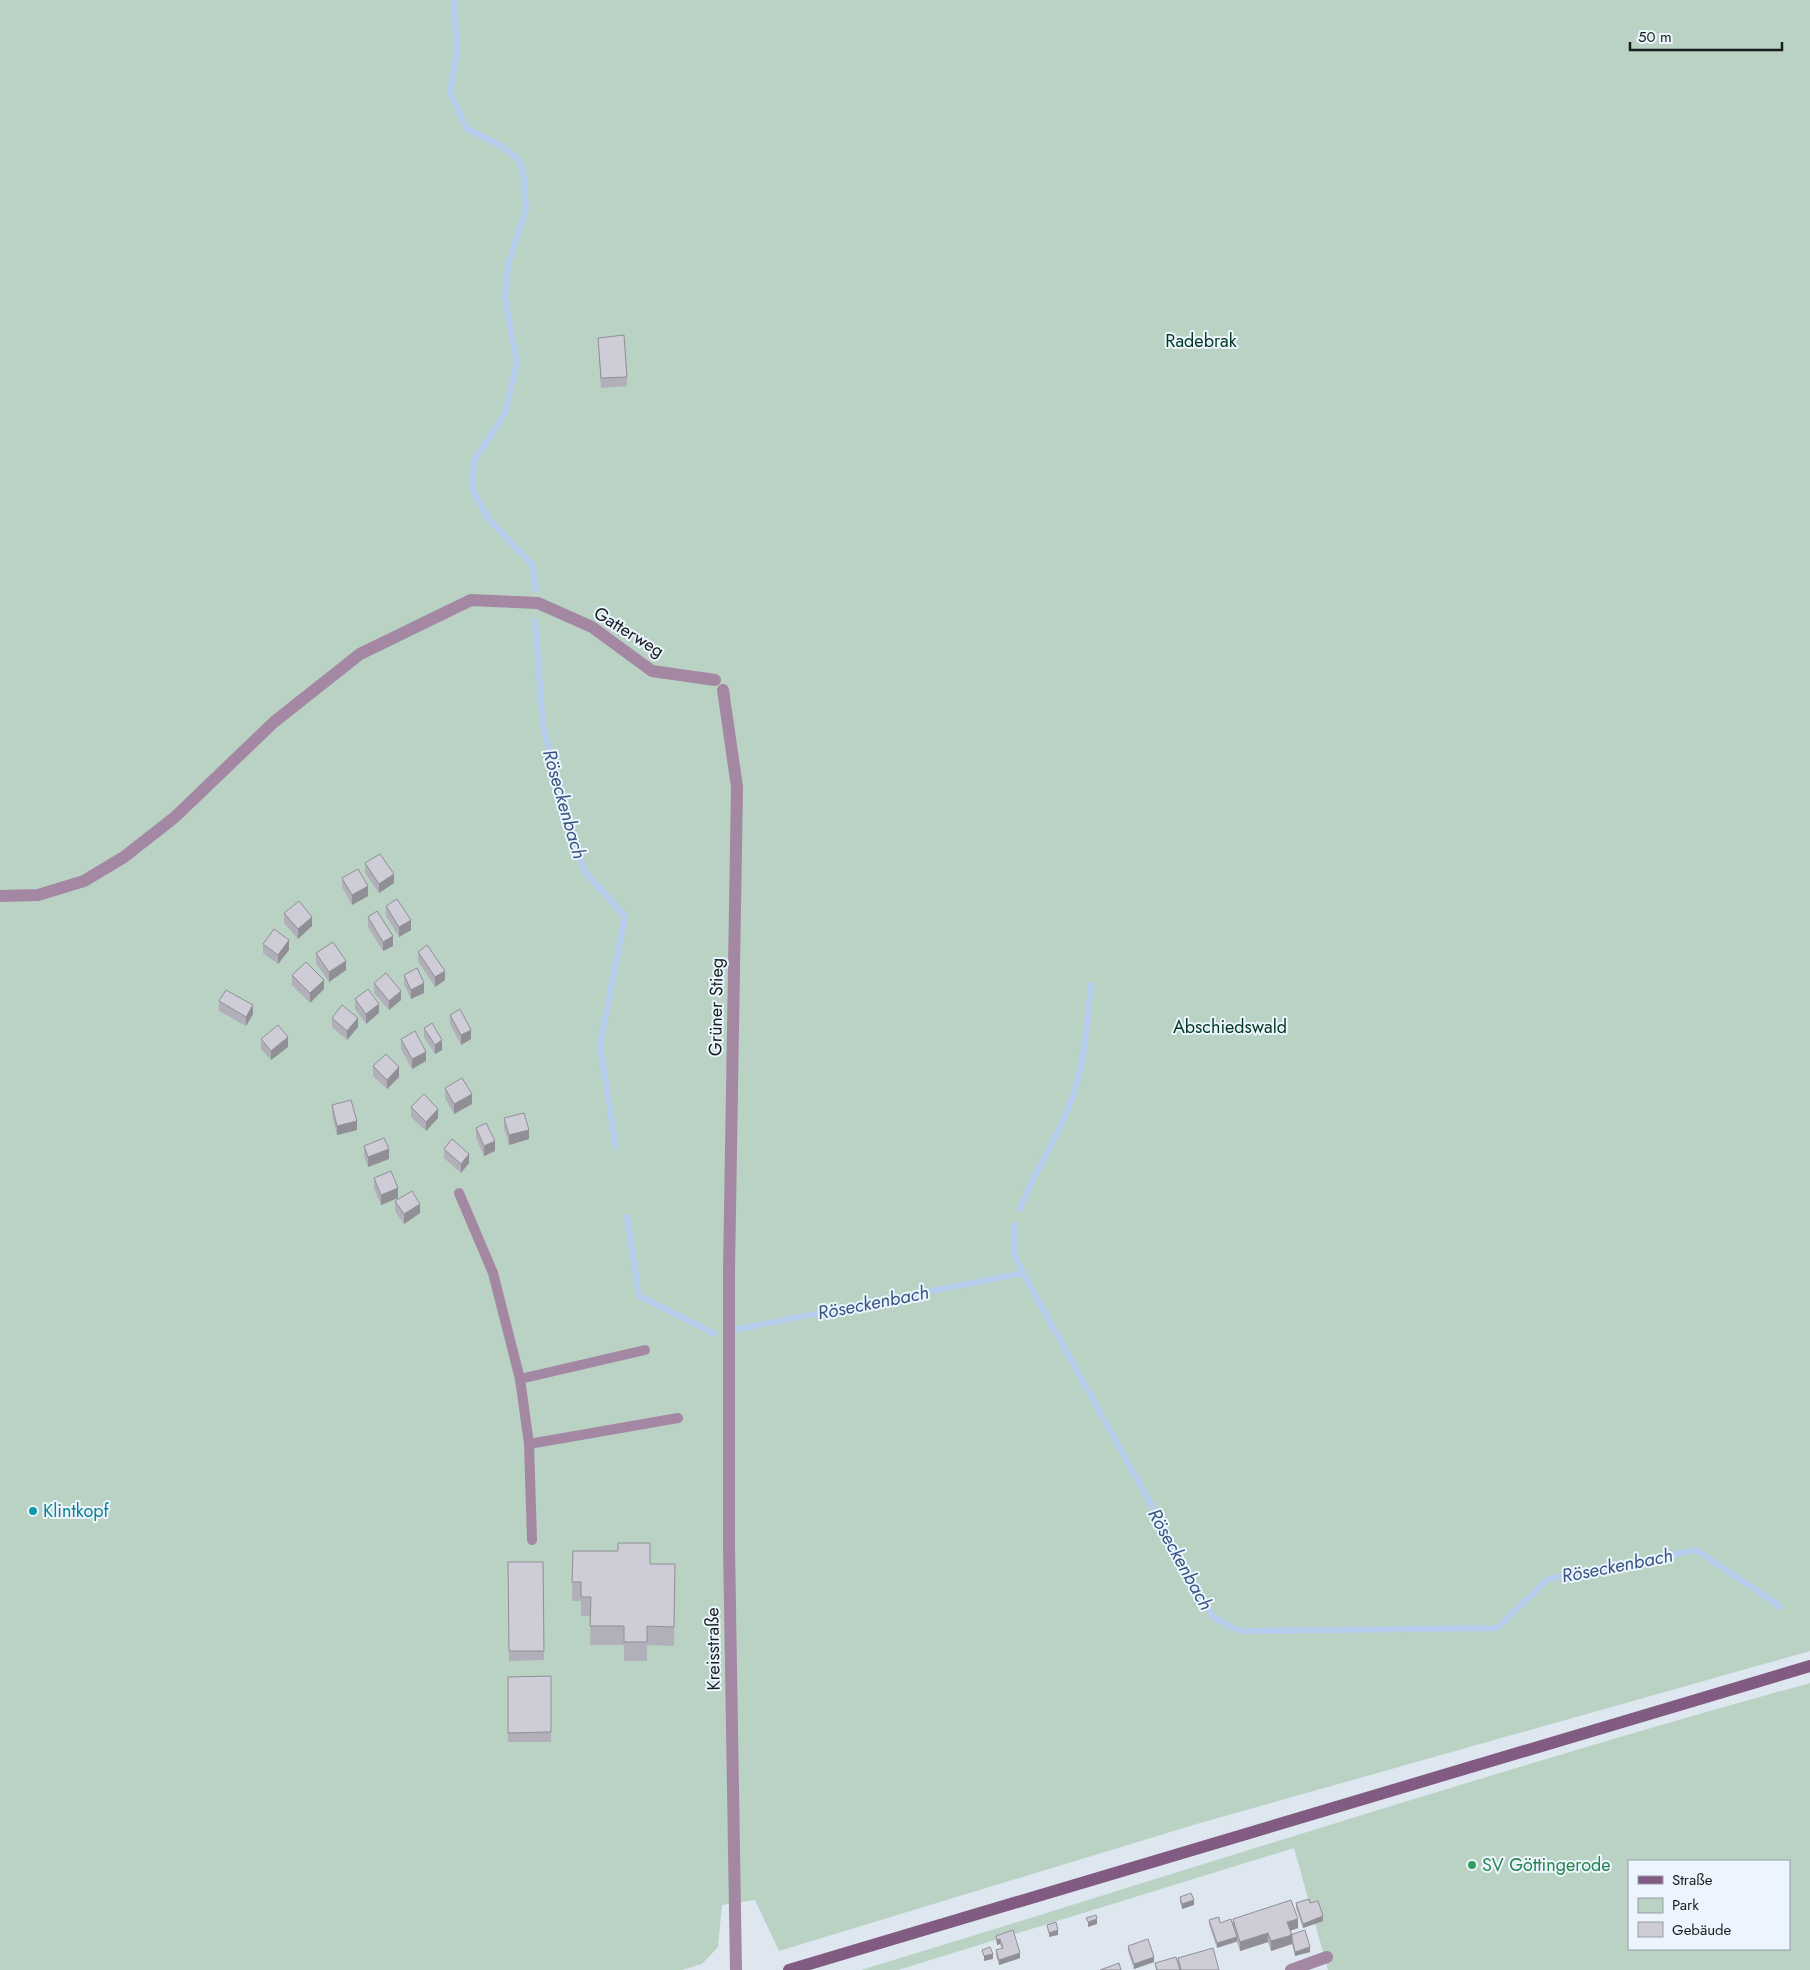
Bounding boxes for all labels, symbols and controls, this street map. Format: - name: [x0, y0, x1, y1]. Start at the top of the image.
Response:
- scale bar: [1630, 20, 1782, 52]
- text: 50 m: [1638, 26, 1672, 48]
- park label: Radebrak: [1165, 328, 1237, 354]
- street label: Gatterweg: [589, 600, 669, 664]
- water label: Röseckenbach: [536, 746, 593, 862]
- street label: Grüner Stieg: [702, 958, 730, 1056]
- park label: Abschiedswald: [1173, 1014, 1287, 1040]
- water label: Röseckenbach: [815, 1278, 931, 1326]
- place label: Klintkopf: [43, 1498, 109, 1524]
- water label: Röseckenbach: [1141, 1503, 1220, 1615]
- marker: Klintkopf: [27, 1505, 39, 1517]
- water label: Röseckenbach: [1559, 1541, 1675, 1589]
- street label: Kreisstraße: [699, 1607, 727, 1691]
- place label: SV Göttingerode: [1482, 1852, 1610, 1878]
- marker: SV Göttingerode: [1466, 1859, 1478, 1871]
- legend: [1628, 1860, 1790, 1950]
- text: Straße: [1672, 1869, 1713, 1891]
- text: Park: [1672, 1894, 1699, 1916]
- text: Gebäude: [1672, 1919, 1732, 1941]

